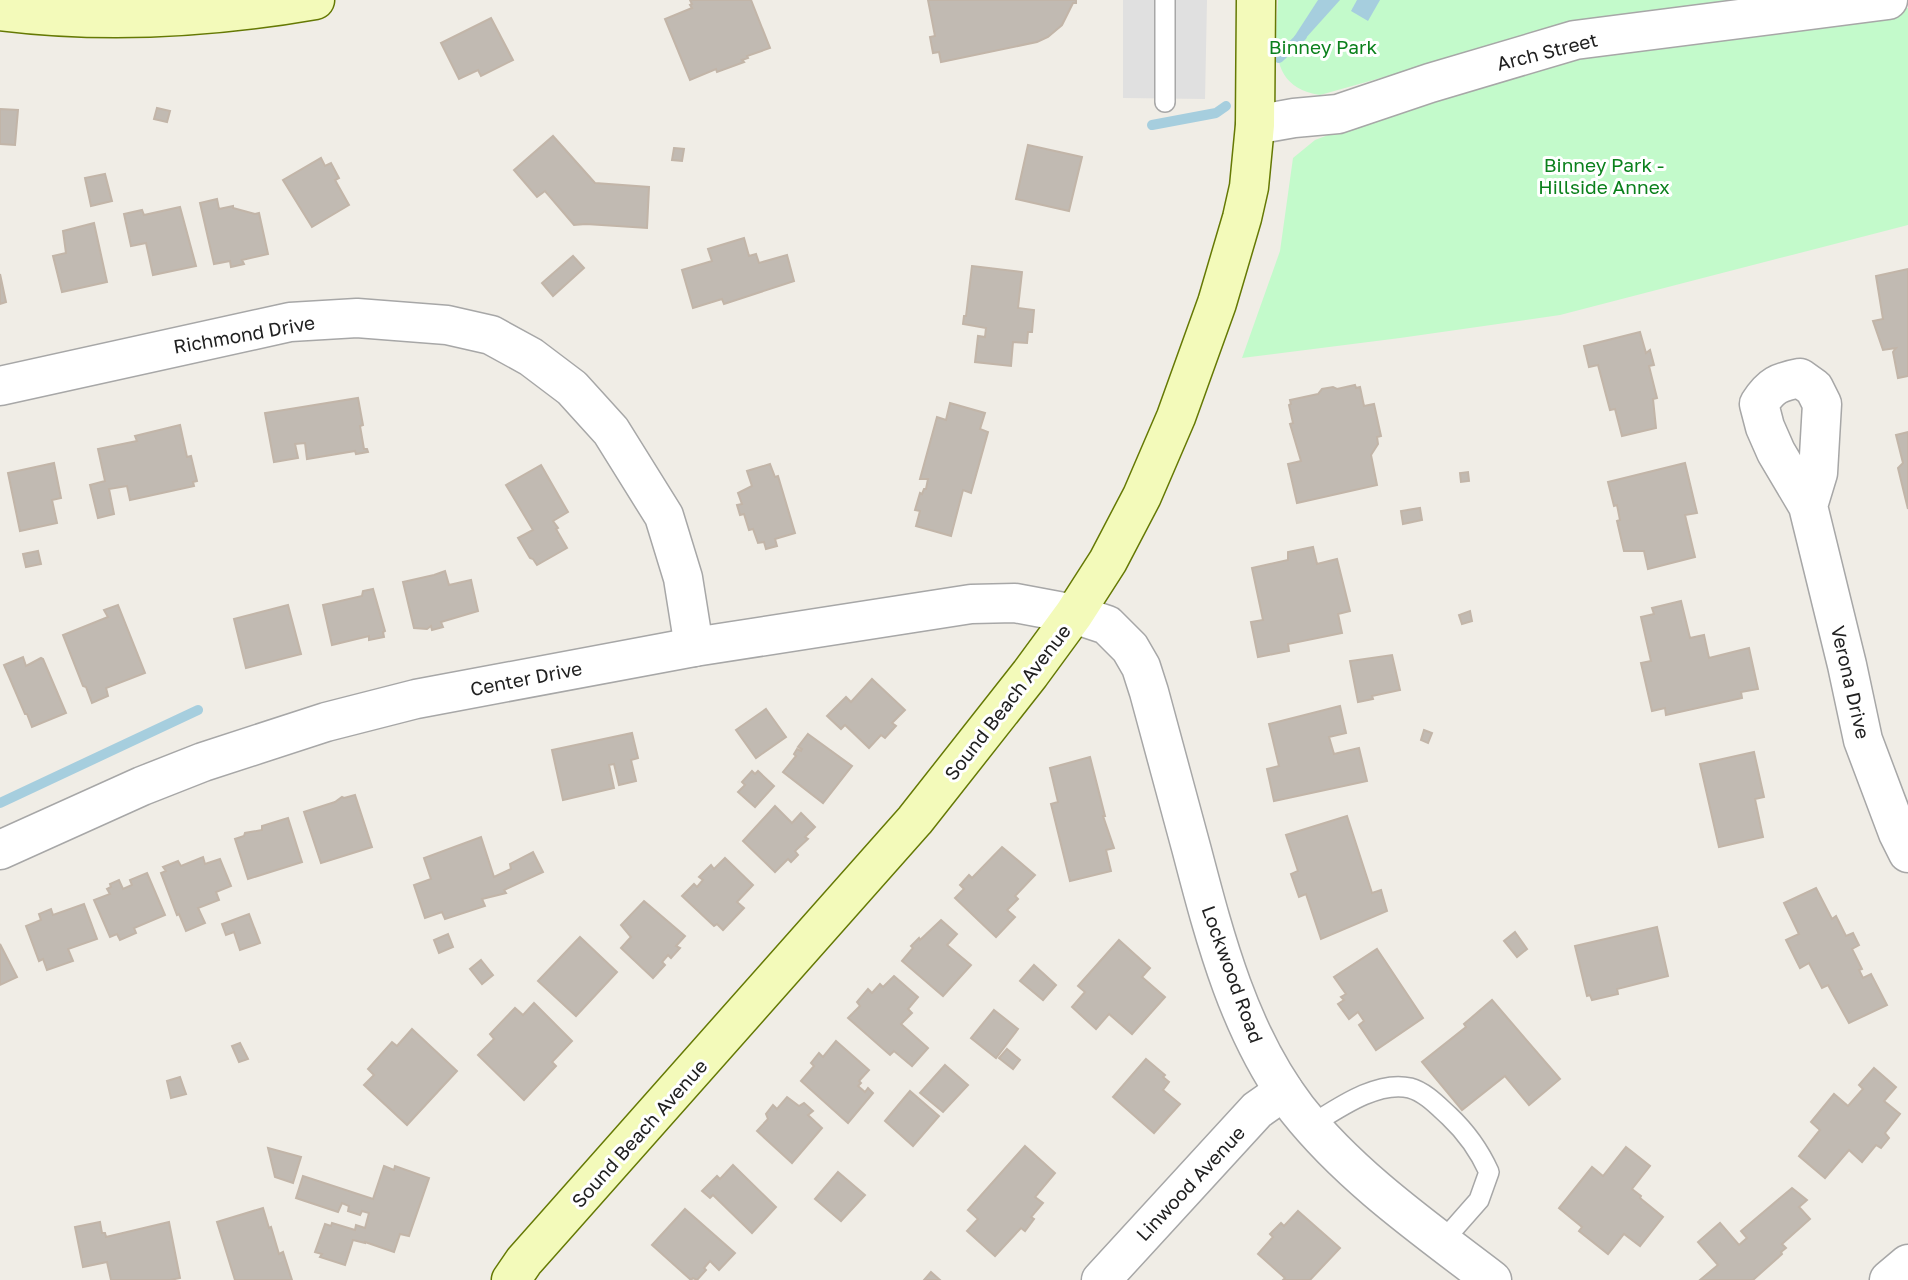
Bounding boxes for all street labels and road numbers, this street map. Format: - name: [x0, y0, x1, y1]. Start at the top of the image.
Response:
- street label: Arch Street: [1494, 27, 1600, 75]
- street label: Richmond Drive: [171, 310, 317, 358]
- street label: Sound Beach Avenue: [939, 619, 1075, 785]
- street label: Verona Drive: [1827, 623, 1875, 741]
- street label: Center Drive: [468, 656, 584, 700]
- street label: Lockwood Road: [1198, 902, 1268, 1046]
- street label: Sound Beach Avenue: [566, 1054, 712, 1212]
- street label: Linwood Avenue: [1131, 1121, 1249, 1245]

